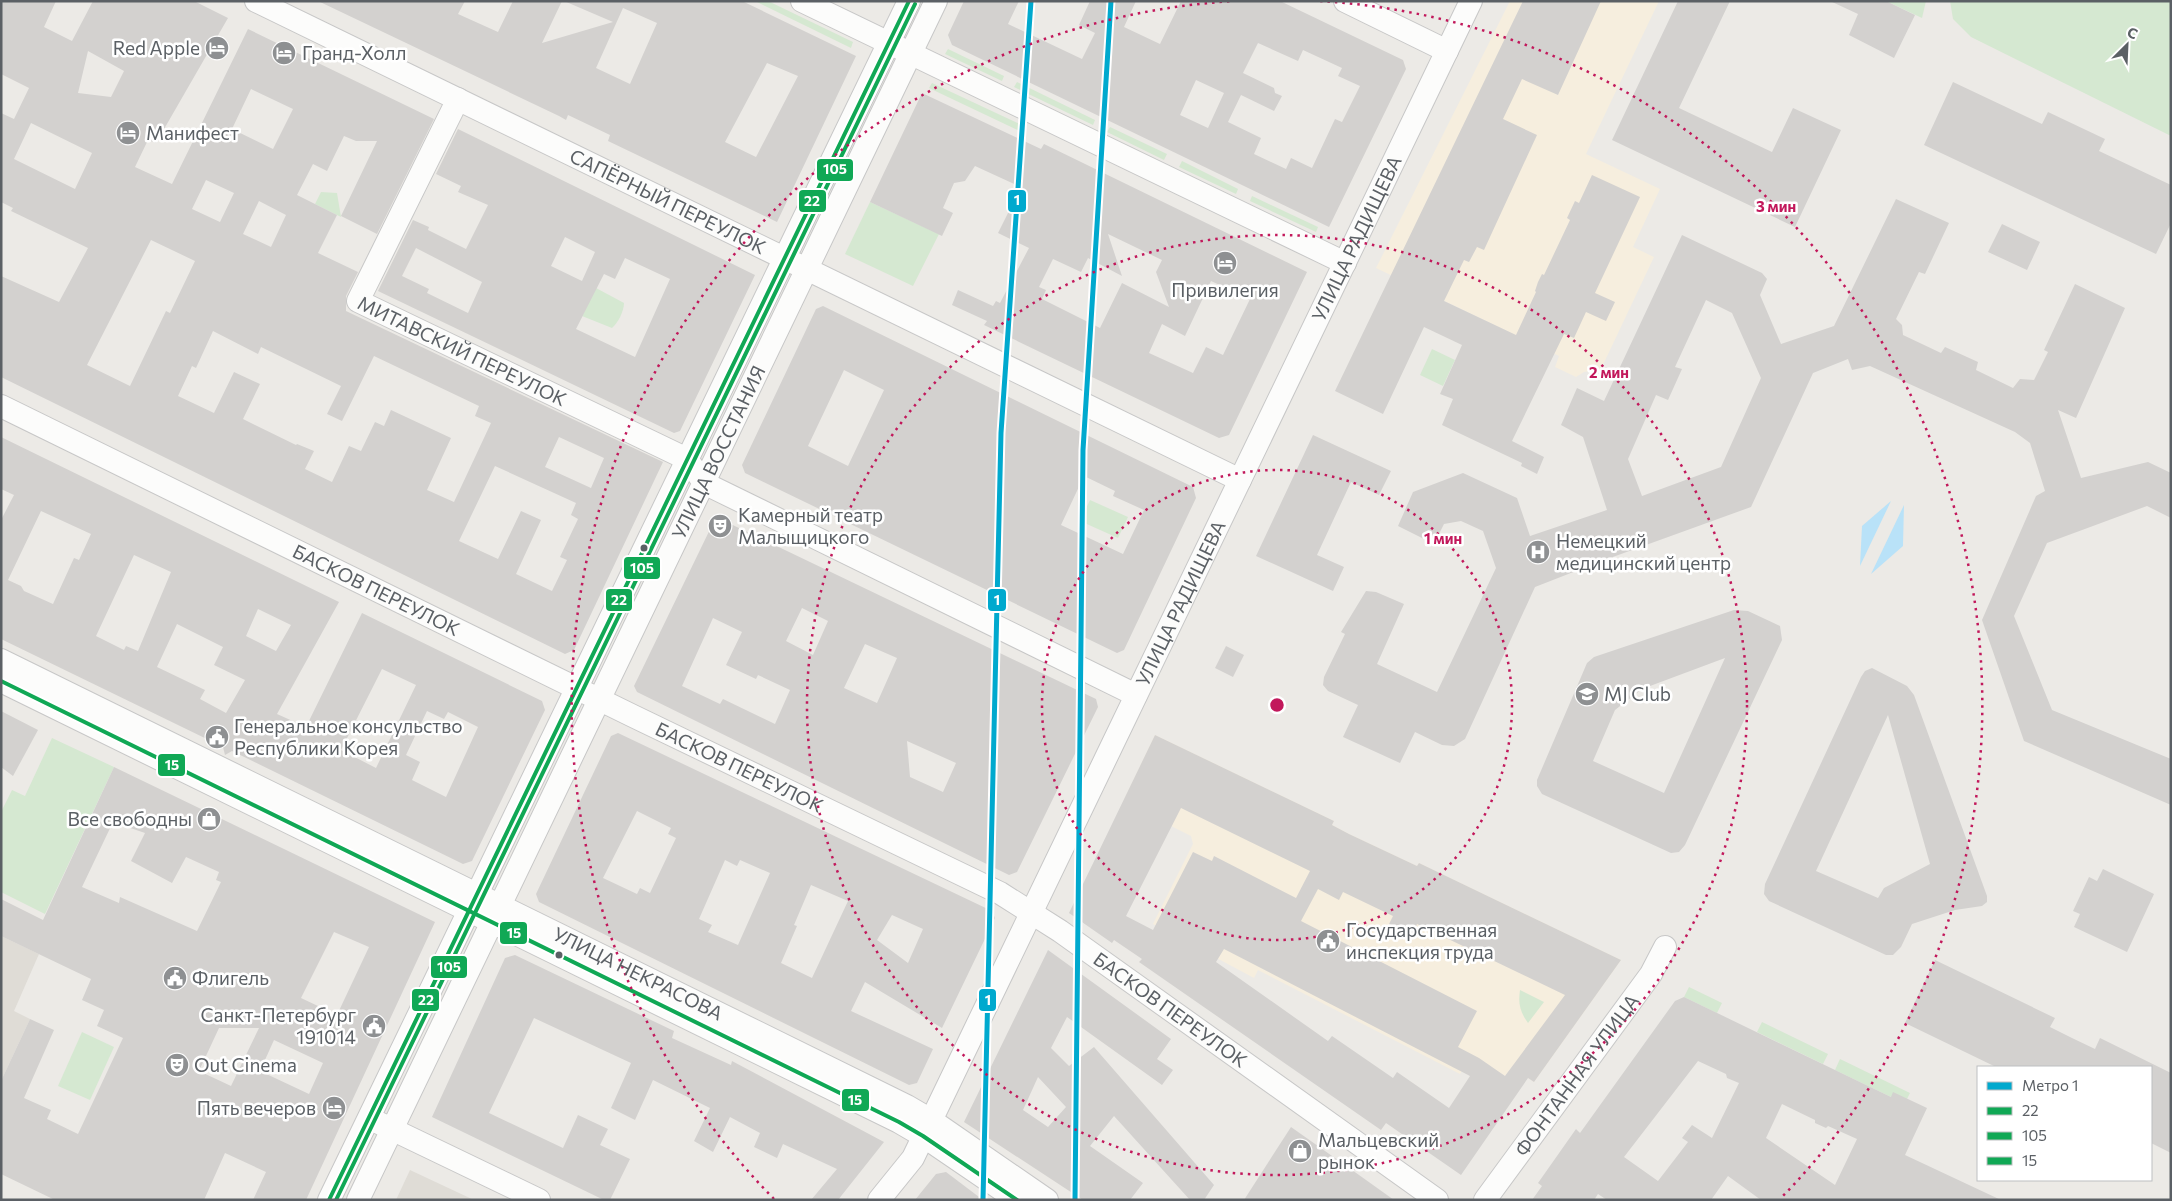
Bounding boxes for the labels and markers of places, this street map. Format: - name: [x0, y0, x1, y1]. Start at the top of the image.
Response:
- hotel icon: Red Apple: [204, 35, 230, 61]
- place label: Red Apple: [113, 36, 200, 59]
- hotel icon: Гранд-Холл: [271, 40, 297, 66]
- place label: Гранд-Холл: [302, 41, 406, 64]
- hotel icon: Манифест: [115, 120, 141, 146]
- place label: Манифест: [146, 121, 239, 144]
- hotel icon: Привилегия: [1212, 250, 1238, 276]
- place label: Привилегия: [1171, 278, 1279, 301]
- place label: Камерный театр Малыщицкого: [738, 503, 883, 548]
- theatre icon: Камерный театр Малыщицкого: [707, 513, 733, 539]
- place label: Немецкий медицинский центр: [1556, 529, 1731, 574]
- hospital icon: Немецкий медицинский центр: [1525, 539, 1551, 565]
- unlabelled marker: [639, 543, 649, 553]
- school or university icon: MJ Club: [1574, 681, 1600, 707]
- place label: MJ Club: [1604, 682, 1671, 705]
- centre of rings: [1268, 696, 1286, 714]
- place label: Генеральное консульство Республики Корея: [234, 714, 463, 759]
- public building icon: Генеральное консульство Республики Корея: [204, 724, 230, 750]
- shop icon: Все свободны: [196, 806, 222, 832]
- place label: Все свободны: [67, 807, 192, 830]
- place label: Государственная инспекция труда: [1346, 918, 1497, 963]
- public building icon: Государственная инспекция труда: [1315, 928, 1341, 954]
- unlabelled marker: [554, 950, 564, 960]
- public building icon: Флигель: [162, 965, 188, 991]
- place label: Флигель: [192, 966, 269, 989]
- place label: Санкт-Петербург 191014: [201, 1003, 356, 1048]
- public building icon: Санкт-Петербург 191014: [361, 1013, 387, 1039]
- theatre icon: Out Cinema: [164, 1052, 190, 1078]
- place label: Out Cinema: [194, 1053, 297, 1076]
- hotel icon: Пять вечеров: [321, 1095, 347, 1121]
- place label: Пять вечеров: [197, 1096, 316, 1119]
- place label: Мальцевский рынок: [1318, 1128, 1439, 1173]
- shop icon: Мальцевский рынок: [1287, 1138, 1313, 1164]

